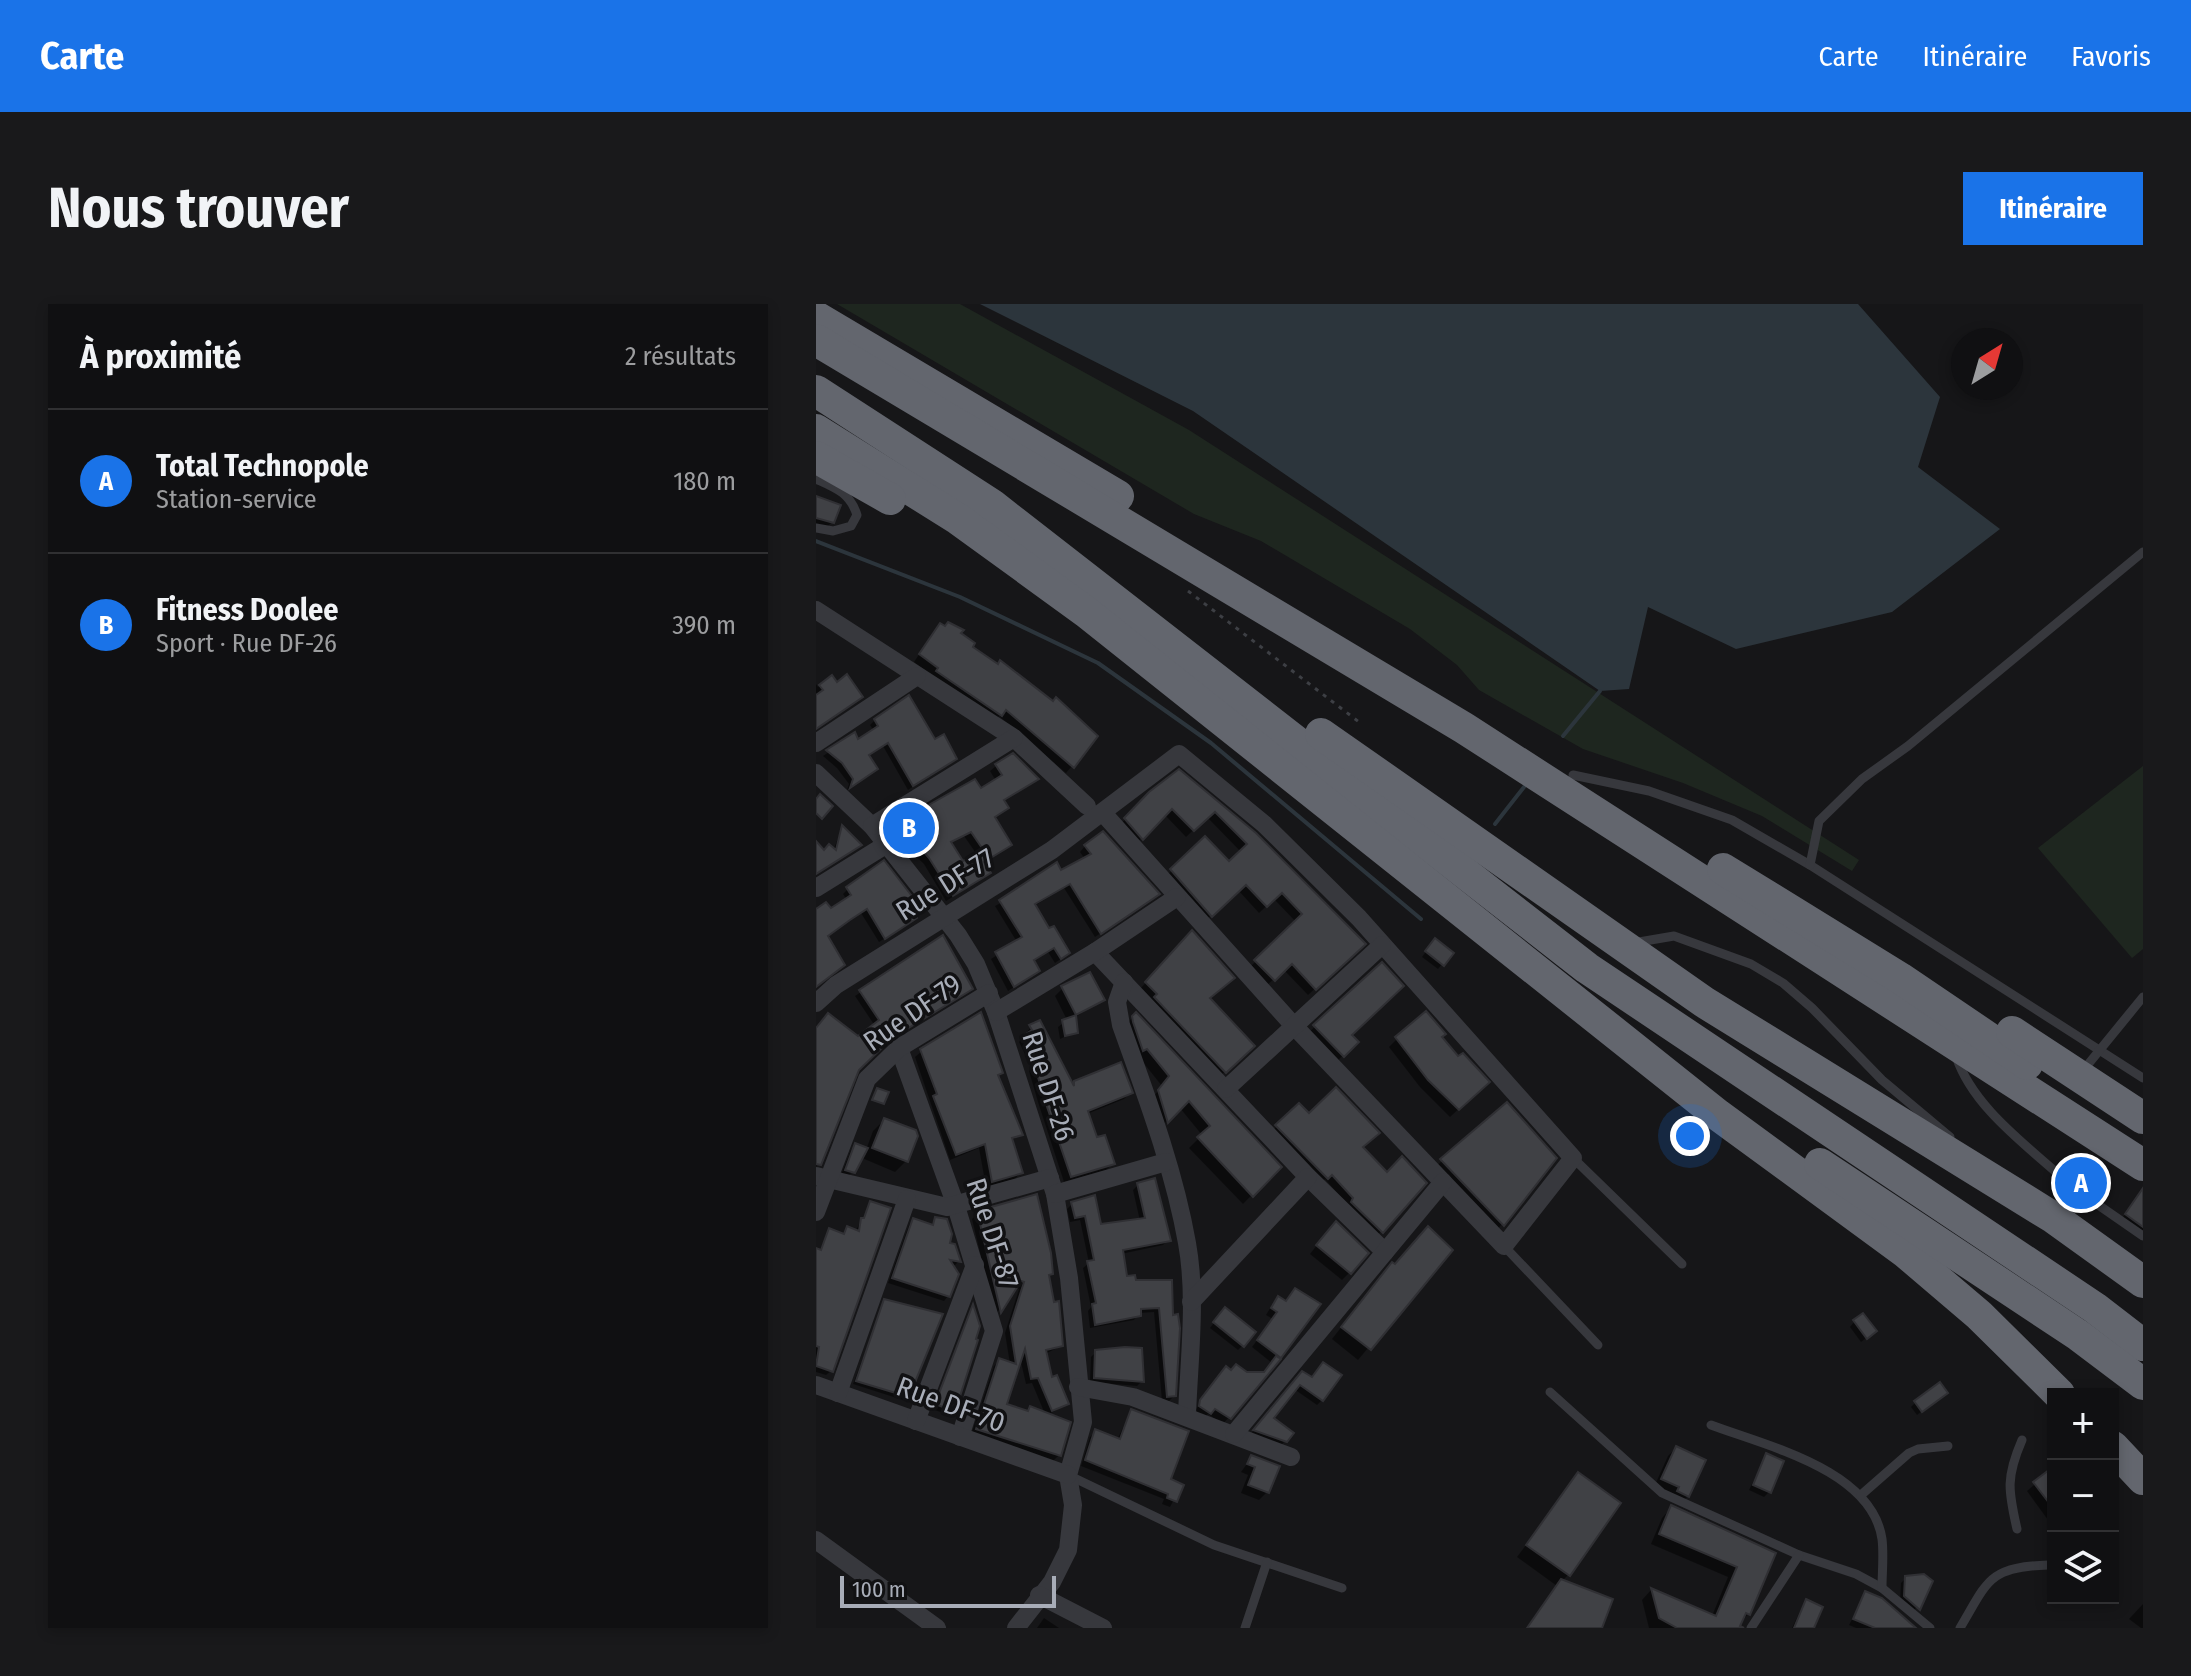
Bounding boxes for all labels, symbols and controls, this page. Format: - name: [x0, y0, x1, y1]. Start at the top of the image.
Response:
- text: Carte: [40, 33, 124, 79]
- text: Carte: [1819, 40, 1879, 73]
- text: Itinéraire: [1923, 40, 2027, 73]
- text: Favoris: [2071, 40, 2151, 73]
- button: Itinéraire: [1963, 172, 2143, 245]
- text: Nous trouver: [48, 175, 349, 242]
- north arrow: [1951, 328, 2023, 400]
- text: À proximité: [80, 336, 241, 377]
- text: 2 résultats: [625, 341, 736, 372]
- text: Total Technopole: [156, 448, 369, 484]
- text: A: [99, 466, 113, 497]
- text: 180 m: [673, 466, 736, 497]
- text: Station-service: [156, 484, 317, 515]
- text: Fitness Doolee: [156, 592, 338, 628]
- text: B: [99, 610, 113, 641]
- text: 390 m: [672, 610, 736, 641]
- text: Sport · Rue DF-26: [156, 628, 337, 659]
- pin: B: [883, 798, 935, 858]
- street label: Rue DF-77: [890, 841, 1001, 928]
- street label: Rue DF-79: [857, 967, 968, 1058]
- street label: Rue DF-26: [1015, 1027, 1082, 1145]
- your location: [1670, 1116, 1710, 1156]
- pin: A: [2055, 1153, 2107, 1213]
- street label: Rue DF-87: [959, 1174, 1026, 1292]
- street label: Rue DF-70: [892, 1370, 1009, 1439]
- map controls: [2047, 1388, 2119, 1604]
- button: +: [2047, 1388, 2119, 1460]
- button: −: [2047, 1460, 2119, 1532]
- button: layers: [2047, 1532, 2119, 1604]
- scale bar: [840, 1572, 1056, 1608]
- text: 100 m: [852, 1576, 906, 1603]

